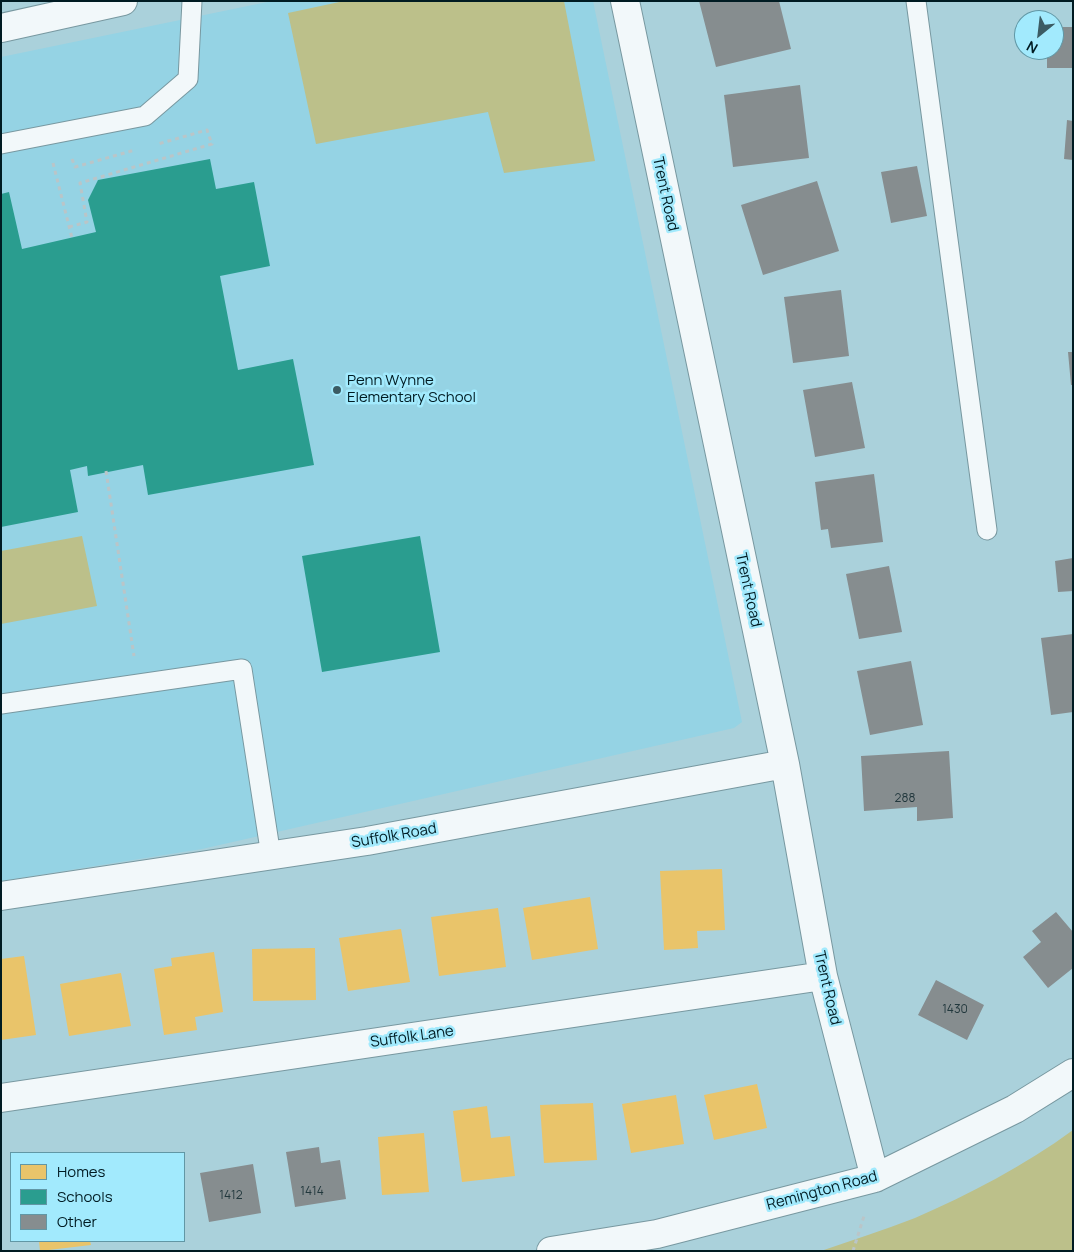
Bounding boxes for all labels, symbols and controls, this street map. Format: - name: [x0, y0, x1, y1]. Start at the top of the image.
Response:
- north arrow: [1014, 10, 1064, 60]
- text: N: [1023, 37, 1041, 58]
- street label: Trent Road: [648, 155, 682, 233]
- place label: Penn Wynne Elementary School: [347, 372, 476, 407]
- marker: Penn Wynne Elementary School: [331, 384, 343, 396]
- street label: Trent Road: [731, 551, 765, 629]
- house number: 288: [895, 792, 915, 806]
- street label: Suffolk Road: [350, 820, 438, 852]
- street label: Trent Road: [810, 949, 844, 1027]
- house number: 1430: [942, 1003, 968, 1017]
- street label: Suffolk Lane: [369, 1022, 455, 1052]
- legend: [10, 1152, 185, 1242]
- text: Homes: [57, 1161, 105, 1182]
- street label: Remington Road: [765, 1168, 879, 1214]
- house number: 1414: [300, 1185, 324, 1199]
- text: Schools: [57, 1186, 113, 1207]
- house number: 1412: [219, 1189, 243, 1203]
- text: Other: [57, 1211, 97, 1232]

